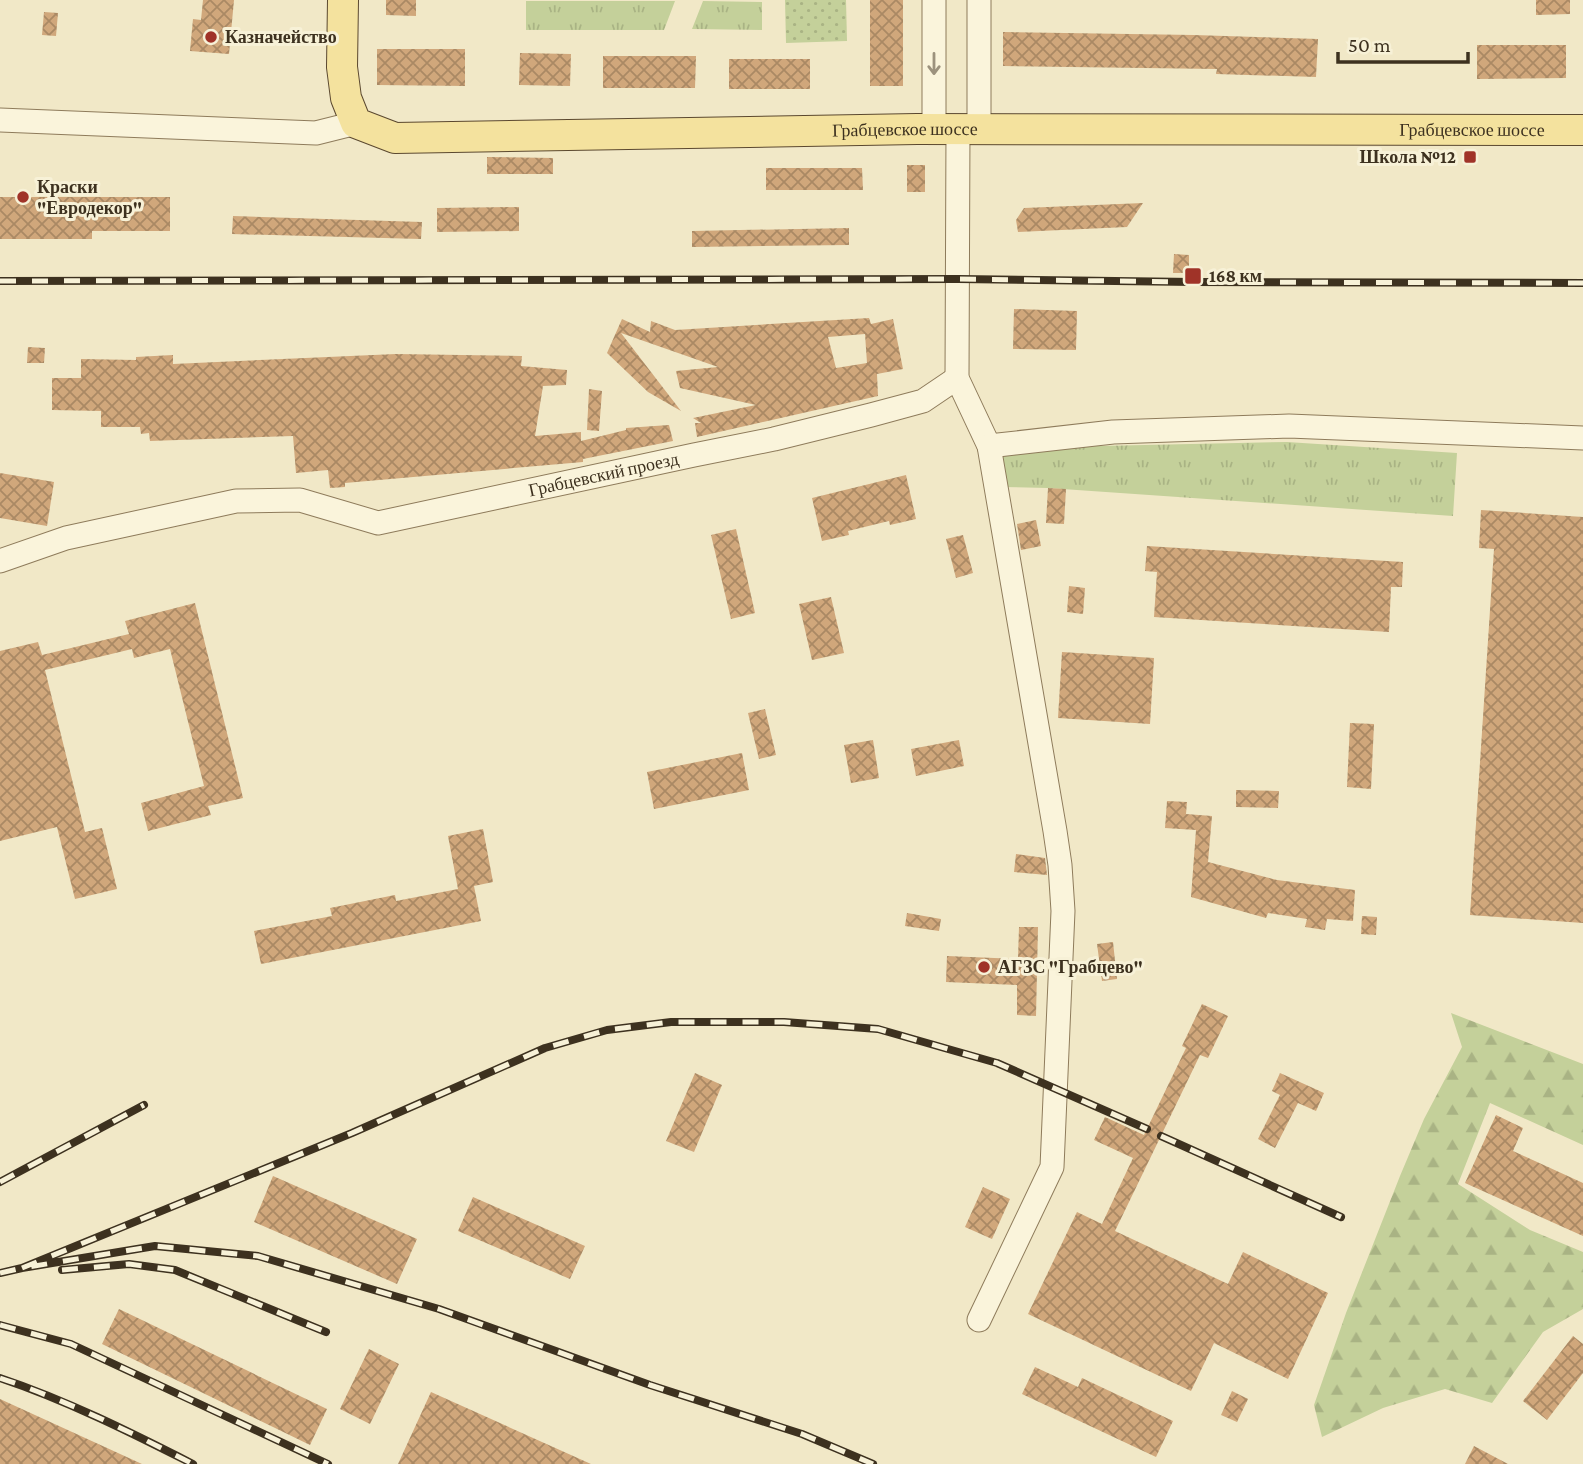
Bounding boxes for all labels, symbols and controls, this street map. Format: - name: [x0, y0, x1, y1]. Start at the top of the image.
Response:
- scale bar: [1338, 21, 1468, 65]
- place label: Казначейство: [225, 27, 337, 47]
- marker: Казначейство: [203, 29, 219, 45]
- text: 50 m: [1348, 33, 1391, 57]
- one-way arrow: [927, 53, 941, 76]
- street label: Грабцевское шоссе: [832, 119, 978, 140]
- street label: Грабцевское шоссе: [1399, 120, 1545, 140]
- place label: Школа №12: [1359, 147, 1456, 167]
- marker: Школа №12: [1462, 149, 1478, 165]
- place label: Краски "Евродекор": [37, 177, 142, 218]
- marker: Краски "Евродекор": [15, 189, 31, 205]
- marker: 168 км: [1183, 266, 1203, 286]
- place label: 168 км: [1209, 266, 1262, 286]
- street label: Грабцевский проезд: [527, 449, 681, 500]
- place label: АГЗС "Грабцево": [998, 957, 1143, 977]
- marker: АГЗС "Грабцево": [976, 959, 992, 975]

